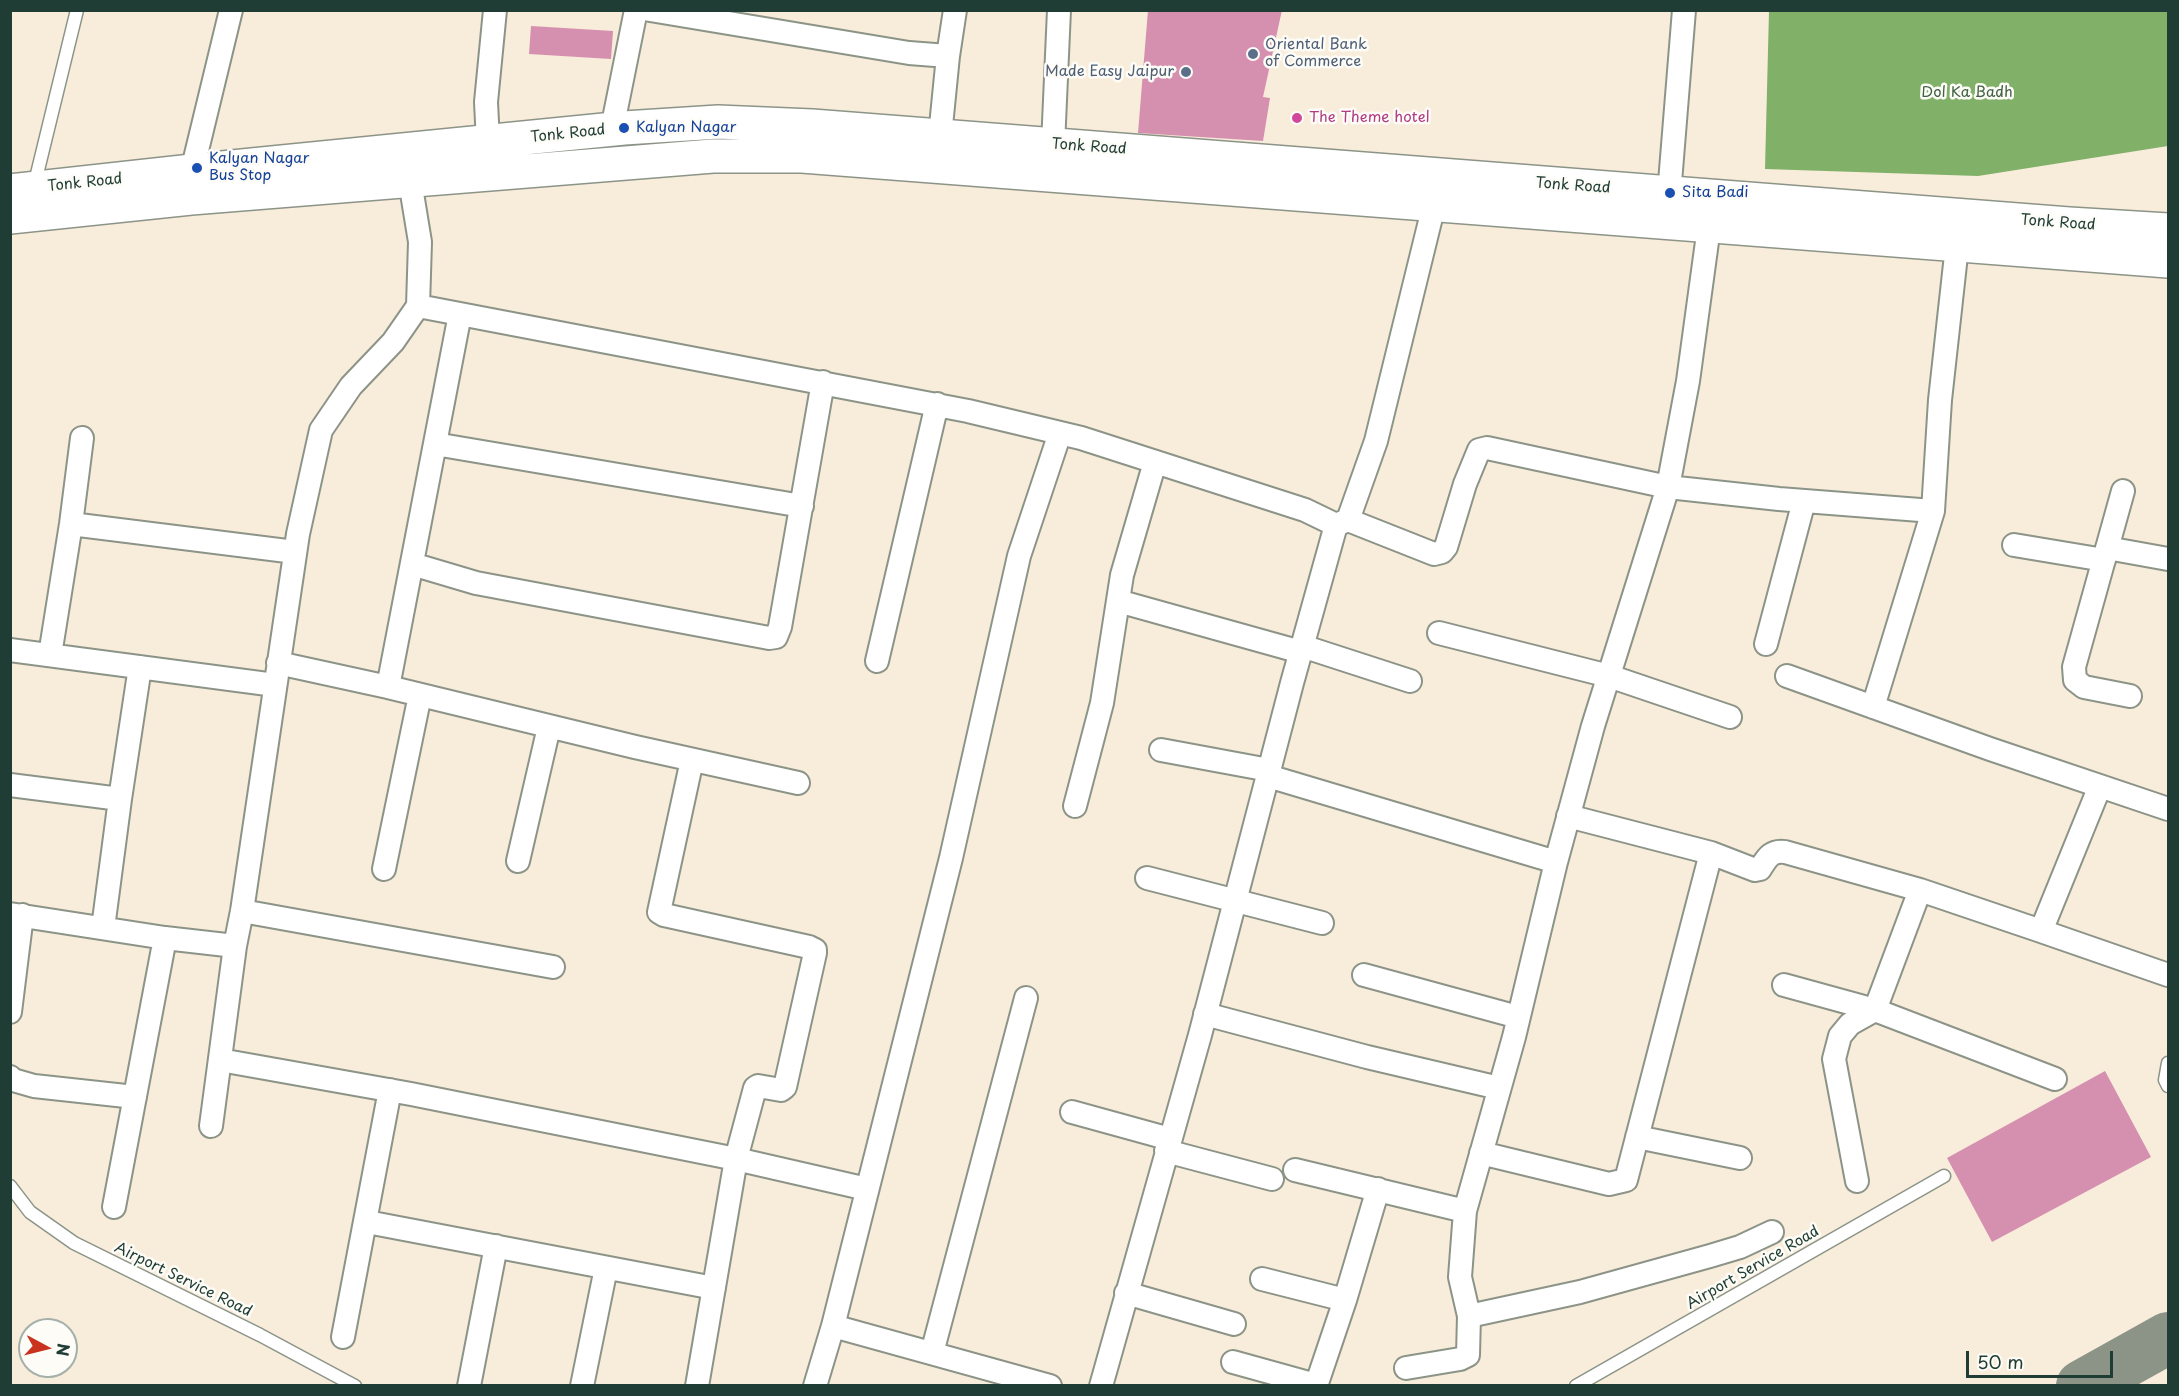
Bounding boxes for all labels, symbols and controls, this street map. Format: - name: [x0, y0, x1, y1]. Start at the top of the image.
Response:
- place label: Oriental Bank of Commerce: [1265, 36, 1367, 71]
- marker: Oriental Bank of Commerce: [1246, 47, 1260, 61]
- place label: Made Easy Jaipur: [1045, 63, 1174, 81]
- marker: Made Easy Jaipur: [1179, 65, 1193, 79]
- park label: Dol Ka Badh: [1921, 84, 2013, 102]
- place label: The Theme hotel: [1309, 109, 1430, 127]
- marker: The Theme hotel: [1290, 111, 1304, 125]
- place label: Kalyan Nagar: [636, 119, 736, 137]
- street label: Tonk Road: [530, 121, 606, 147]
- marker: Kalyan Nagar: [617, 121, 631, 135]
- street label: Tonk Road: [1051, 135, 1127, 159]
- place label: Kalyan Nagar Bus Stop: [209, 150, 309, 185]
- marker: Kalyan Nagar Bus Stop: [190, 161, 204, 175]
- street label: Tonk Road: [47, 170, 123, 196]
- street label: Tonk Road: [1535, 174, 1611, 198]
- place label: Sita Badi: [1682, 184, 1749, 202]
- marker: Sita Badi: [1663, 186, 1677, 200]
- street label: Tonk Road: [2020, 211, 2096, 235]
- street label: Airport Service Road: [1683, 1223, 1823, 1313]
- street label: Airport Service Road: [111, 1239, 255, 1321]
- north arrow: [18, 1318, 78, 1378]
- scale bar: [1969, 1339, 2116, 1377]
- text: N: [51, 1342, 77, 1358]
- text: 50 m: [1977, 1348, 2024, 1375]

